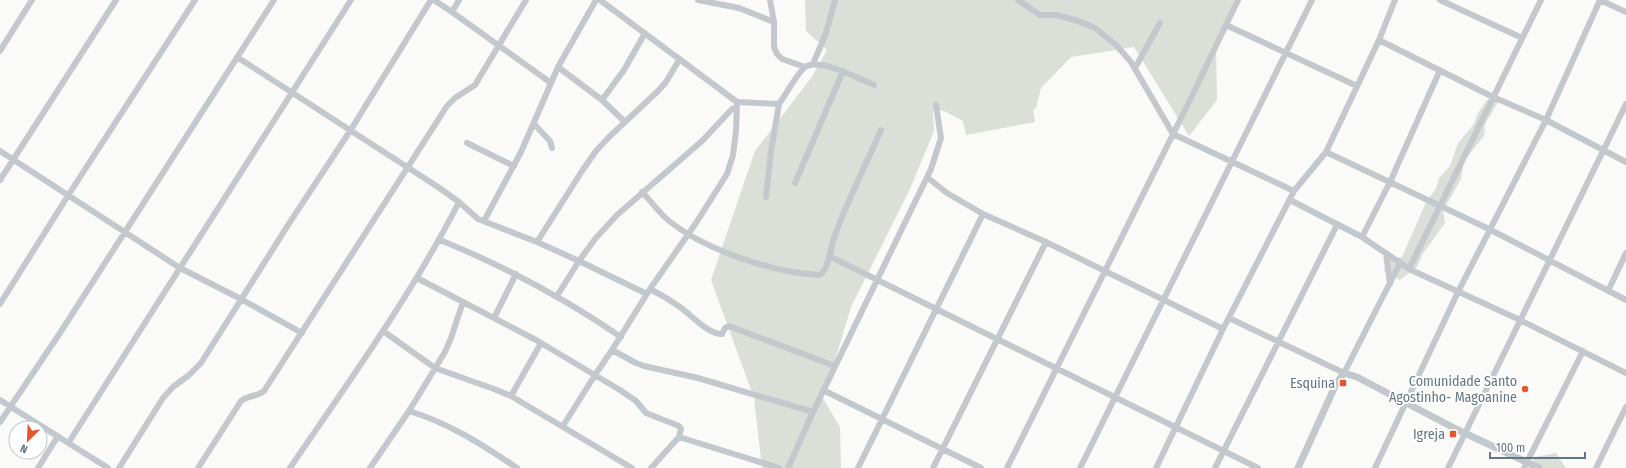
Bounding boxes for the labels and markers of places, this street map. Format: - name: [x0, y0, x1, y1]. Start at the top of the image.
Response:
- place label: Comunidade Santo Agostinho- Magoanine: [1389, 373, 1517, 406]
- place label: Esquina: [1290, 375, 1335, 392]
- marker: Esquina: [1338, 378, 1348, 388]
- marker: Comunidade Santo Agostinho- Magoanine: [1520, 384, 1530, 394]
- place label: Igreja: [1413, 426, 1445, 443]
- marker: Igreja: [1448, 429, 1458, 439]

